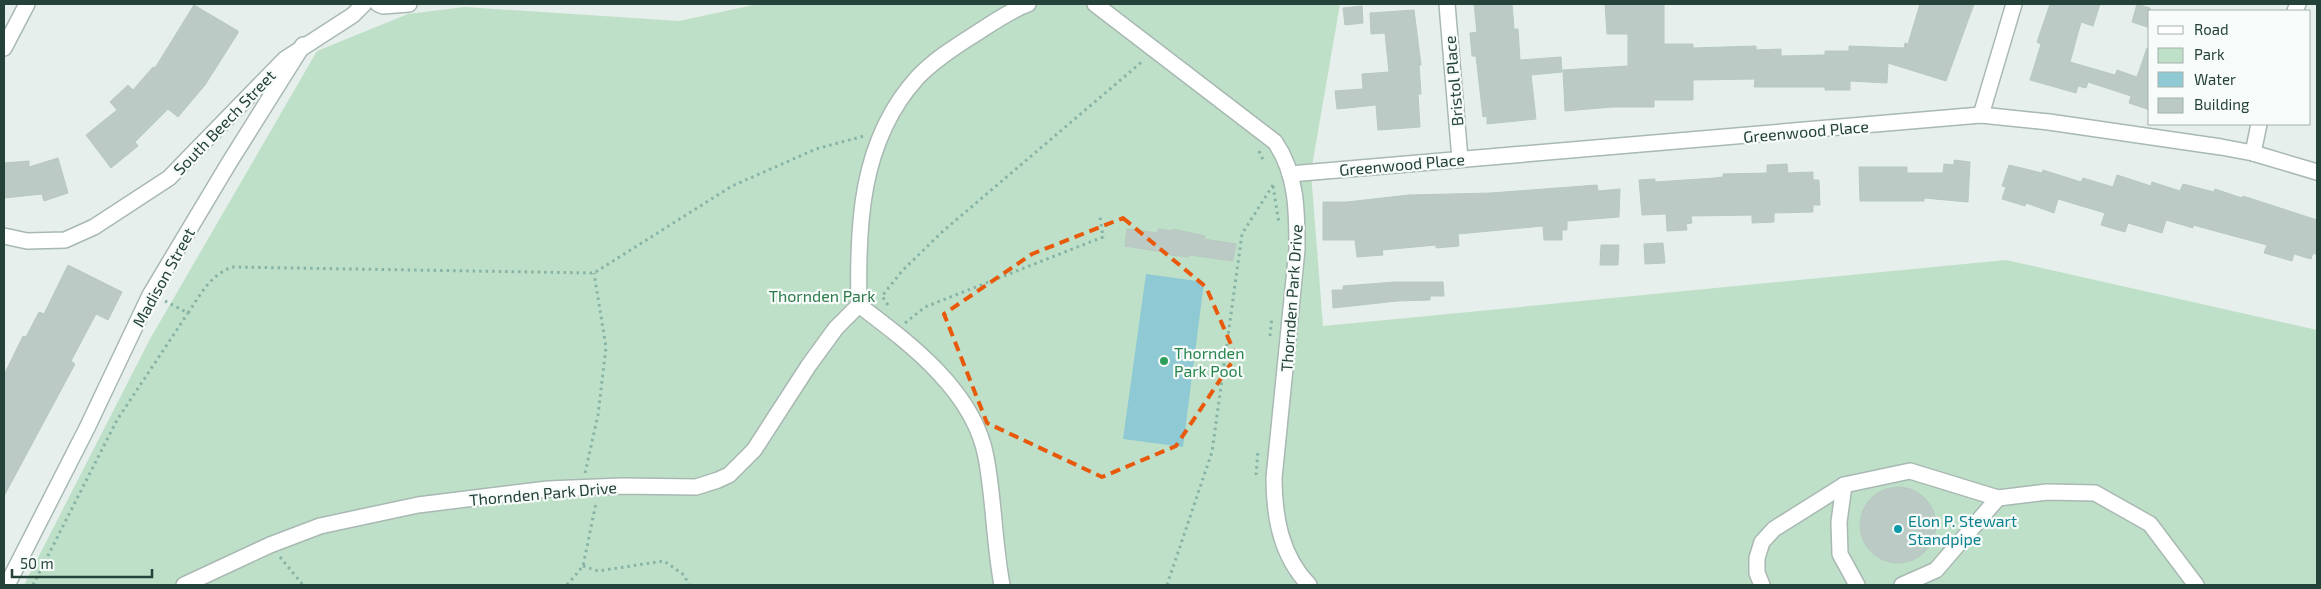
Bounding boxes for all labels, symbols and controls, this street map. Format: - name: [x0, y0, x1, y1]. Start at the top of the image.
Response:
- legend: [2148, 10, 2311, 125]
- text: Road: [2194, 20, 2229, 38]
- street label: Bristol Place: [1440, 35, 1466, 127]
- text: Park: [2194, 45, 2225, 63]
- street label: South Beech Street: [169, 66, 279, 178]
- text: Water: [2194, 70, 2236, 88]
- text: Building: [2194, 95, 2250, 113]
- street label: Greenwood Place: [1742, 116, 1870, 146]
- street label: Greenwood Place: [1338, 149, 1466, 179]
- street label: Thornden Park Drive: [1276, 223, 1306, 373]
- street label: Madison Street: [128, 224, 198, 330]
- park label: Thornden Park: [769, 286, 875, 305]
- place label: Thornden Park Pool: [1174, 343, 1244, 380]
- marker: Thornden Park Pool: [1158, 355, 1170, 367]
- street label: Thornden Park Drive: [468, 477, 618, 509]
- place label: Elon P. Stewart Standpipe: [1908, 511, 2017, 548]
- marker: Elon P. Stewart Standpipe: [1892, 523, 1904, 535]
- scale bar: [12, 546, 152, 578]
- text: 50 m: [20, 554, 54, 572]

